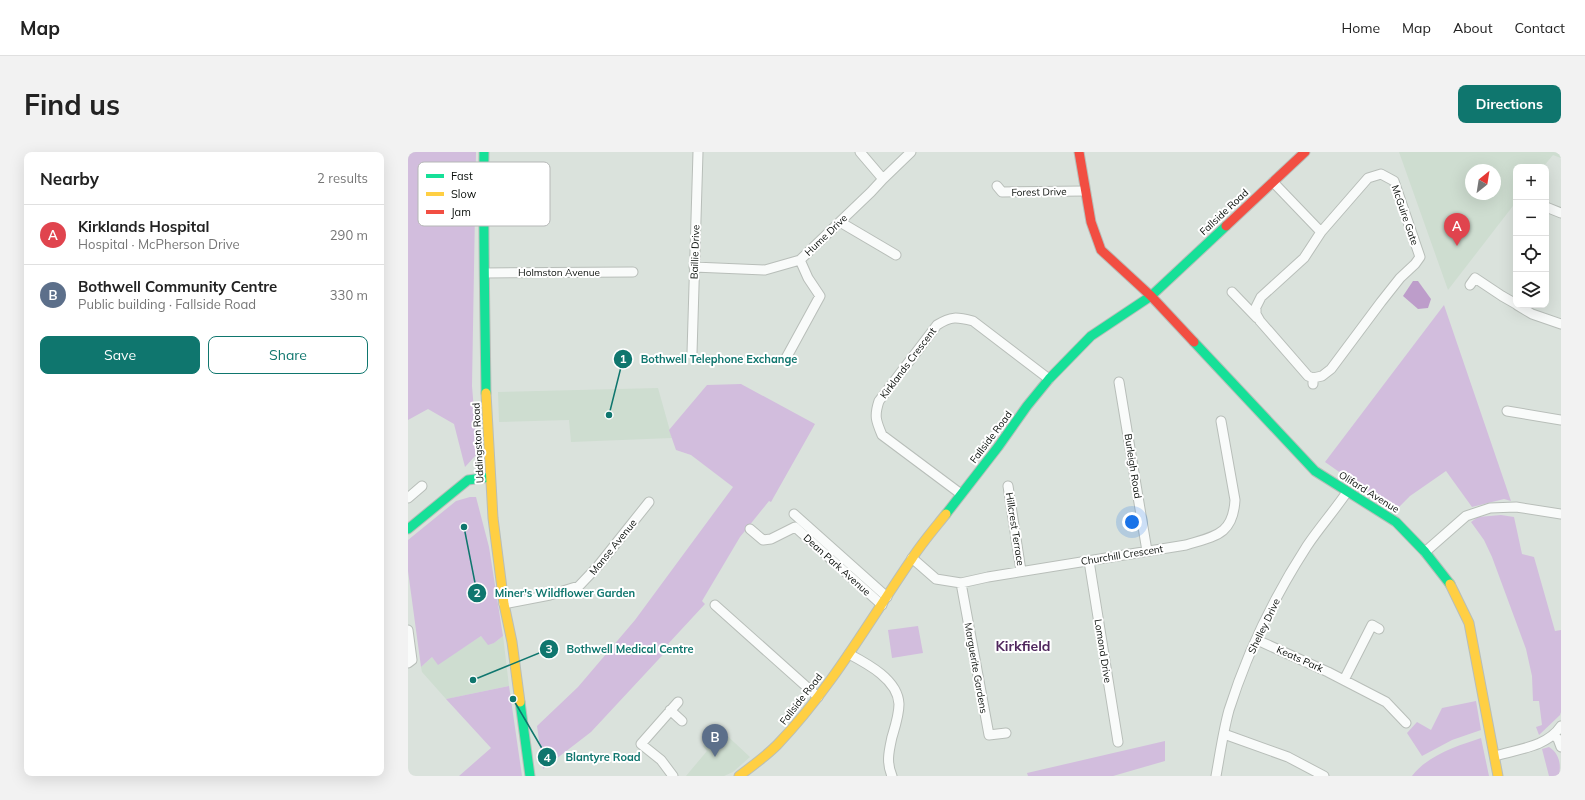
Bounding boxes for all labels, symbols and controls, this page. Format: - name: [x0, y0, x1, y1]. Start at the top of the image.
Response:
- text: Map: [20, 16, 60, 40]
- text: Home: [1341, 19, 1380, 37]
- text: Map: [1402, 19, 1431, 37]
- text: About: [1453, 19, 1493, 37]
- text: Contact: [1515, 19, 1565, 37]
- button: Directions: [1458, 85, 1561, 123]
- text: Find us: [24, 87, 120, 122]
- legend: [418, 162, 550, 226]
- north arrow: [1465, 164, 1501, 200]
- map controls: [1513, 164, 1549, 308]
- button: +: [1513, 164, 1549, 200]
- text: Nearby: [40, 168, 99, 189]
- text: Fast: [451, 169, 473, 183]
- text: 2 results: [317, 170, 368, 186]
- street label: McGuire Gate: [1389, 183, 1421, 247]
- street label: Forest Drive: [1011, 185, 1067, 199]
- street label: Fallside Road: [1197, 186, 1251, 238]
- text: Slow: [451, 187, 477, 201]
- button: −: [1513, 200, 1549, 236]
- text: Jam: [451, 205, 471, 219]
- street label: Hume Drive: [802, 211, 850, 259]
- pin: A: [1444, 213, 1470, 246]
- text: Kirklands Hospital: [78, 217, 209, 236]
- street label: Baillie Drive: [688, 225, 702, 279]
- text: A: [48, 227, 58, 243]
- text: 290 m: [330, 227, 368, 243]
- text: Hospital · McPherson Drive: [78, 236, 240, 252]
- button: locate: [1513, 236, 1549, 272]
- street label: Holmston Avenue: [518, 266, 600, 279]
- button: layers: [1513, 272, 1549, 308]
- text: Bothwell Community Centre: [78, 277, 277, 296]
- text: B: [49, 287, 57, 303]
- text: 330 m: [330, 287, 368, 303]
- text: Public building · Fallside Road: [78, 296, 256, 312]
- street label: Kirklands Crescent: [877, 324, 939, 401]
- button: Save: [40, 336, 200, 374]
- button: Share: [208, 336, 368, 374]
- callout: Bothwell Telephone Exchange: [613, 347, 805, 370]
- text: 1: [619, 351, 627, 366]
- text: Bothwell Telephone Exchange: [641, 352, 797, 366]
- street label: Uddingston Road: [469, 402, 487, 484]
- street label: Fallside Road: [967, 408, 1015, 466]
- street label: Burleigh Road: [1121, 433, 1145, 499]
- street label: Olifard Avenue: [1336, 468, 1402, 516]
- street label: Hillcrest Terrace: [1003, 491, 1027, 567]
- your location: [1122, 512, 1142, 532]
- street label: Manse Avenue: [586, 516, 640, 578]
- street label: Dean Park Avenue: [801, 531, 873, 599]
- street label: Churchill Crescent: [1080, 542, 1165, 568]
- callout: Miner's Wildflower Garden: [467, 581, 644, 604]
- text: 2: [473, 585, 481, 600]
- text: Miner's Wildflower Garden: [495, 586, 635, 600]
- street label: Shelley Drive: [1245, 596, 1283, 656]
- street label: Lomond Drive: [1092, 618, 1114, 684]
- street label: Marguerite Gardens: [962, 622, 990, 714]
- callout: Bothwell Medical Centre: [539, 637, 702, 660]
- district label: Kirkfield: [996, 637, 1051, 655]
- text: 3: [545, 641, 553, 656]
- text: Bothwell Medical Centre: [567, 642, 693, 656]
- street label: Keats Park: [1275, 643, 1326, 675]
- street label: Fallside Road: [777, 671, 825, 727]
- pin: B: [702, 724, 728, 757]
- callout: Blantyre Road: [537, 746, 648, 769]
- text: 4: [543, 750, 551, 765]
- text: Blantyre Road: [565, 750, 641, 764]

